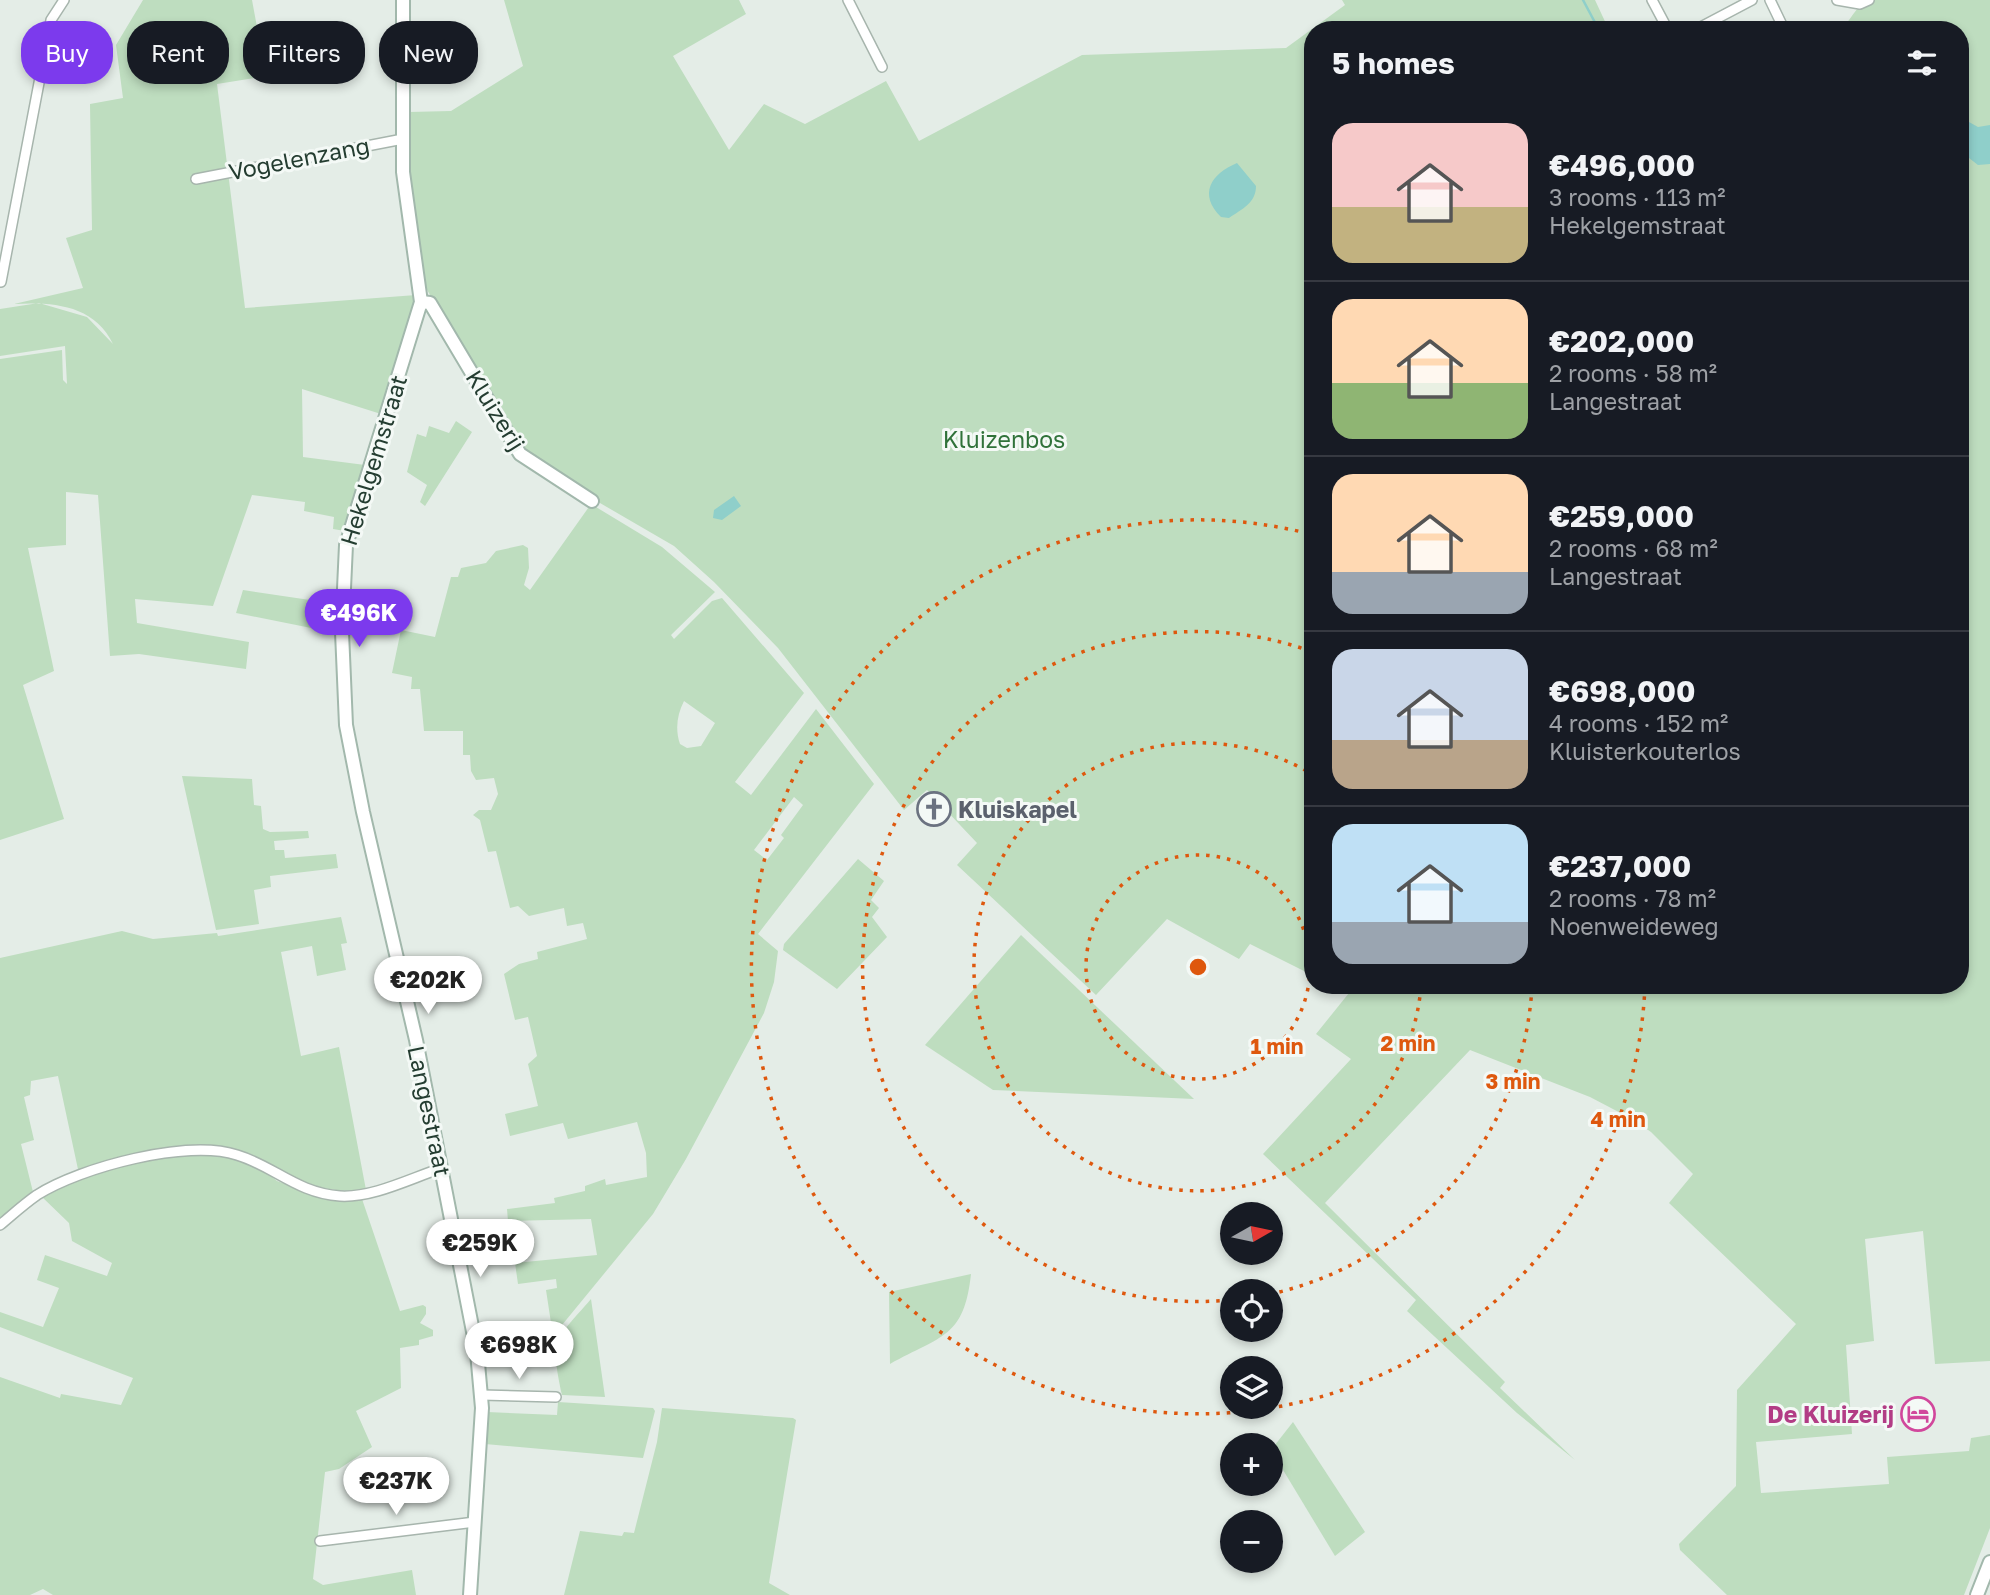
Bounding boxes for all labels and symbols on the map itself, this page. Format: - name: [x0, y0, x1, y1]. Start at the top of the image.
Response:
- street label: Vogelenzang: [226, 131, 372, 185]
- street label: Kluizerij: [460, 365, 532, 455]
- street label: Hekelgemstraat: [334, 371, 412, 549]
- park label: Kluizenbos: [943, 425, 1065, 453]
- pin: €496K: [310, 590, 408, 649]
- church icon: Kluiskapel: [915, 790, 953, 828]
- place label: Kluiskapel: [958, 795, 1077, 823]
- centre of rings: [1186, 955, 1210, 979]
- pin: €202K: [379, 956, 477, 1016]
- text: 2 min: [1381, 1030, 1435, 1056]
- text: 1 min: [1251, 1033, 1303, 1059]
- street label: Langestraat: [402, 1043, 458, 1179]
- text: 3 min: [1486, 1068, 1540, 1094]
- text: 4 min: [1590, 1106, 1646, 1132]
- north arrow: [1220, 1202, 1283, 1265]
- pin: €259K: [431, 1220, 529, 1279]
- pin: €698K: [470, 1322, 568, 1381]
- hotel icon: De Kluizerij: [1899, 1395, 1937, 1433]
- place label: De Kluizerij: [1767, 1400, 1894, 1428]
- pin: €237K: [347, 1458, 445, 1517]

